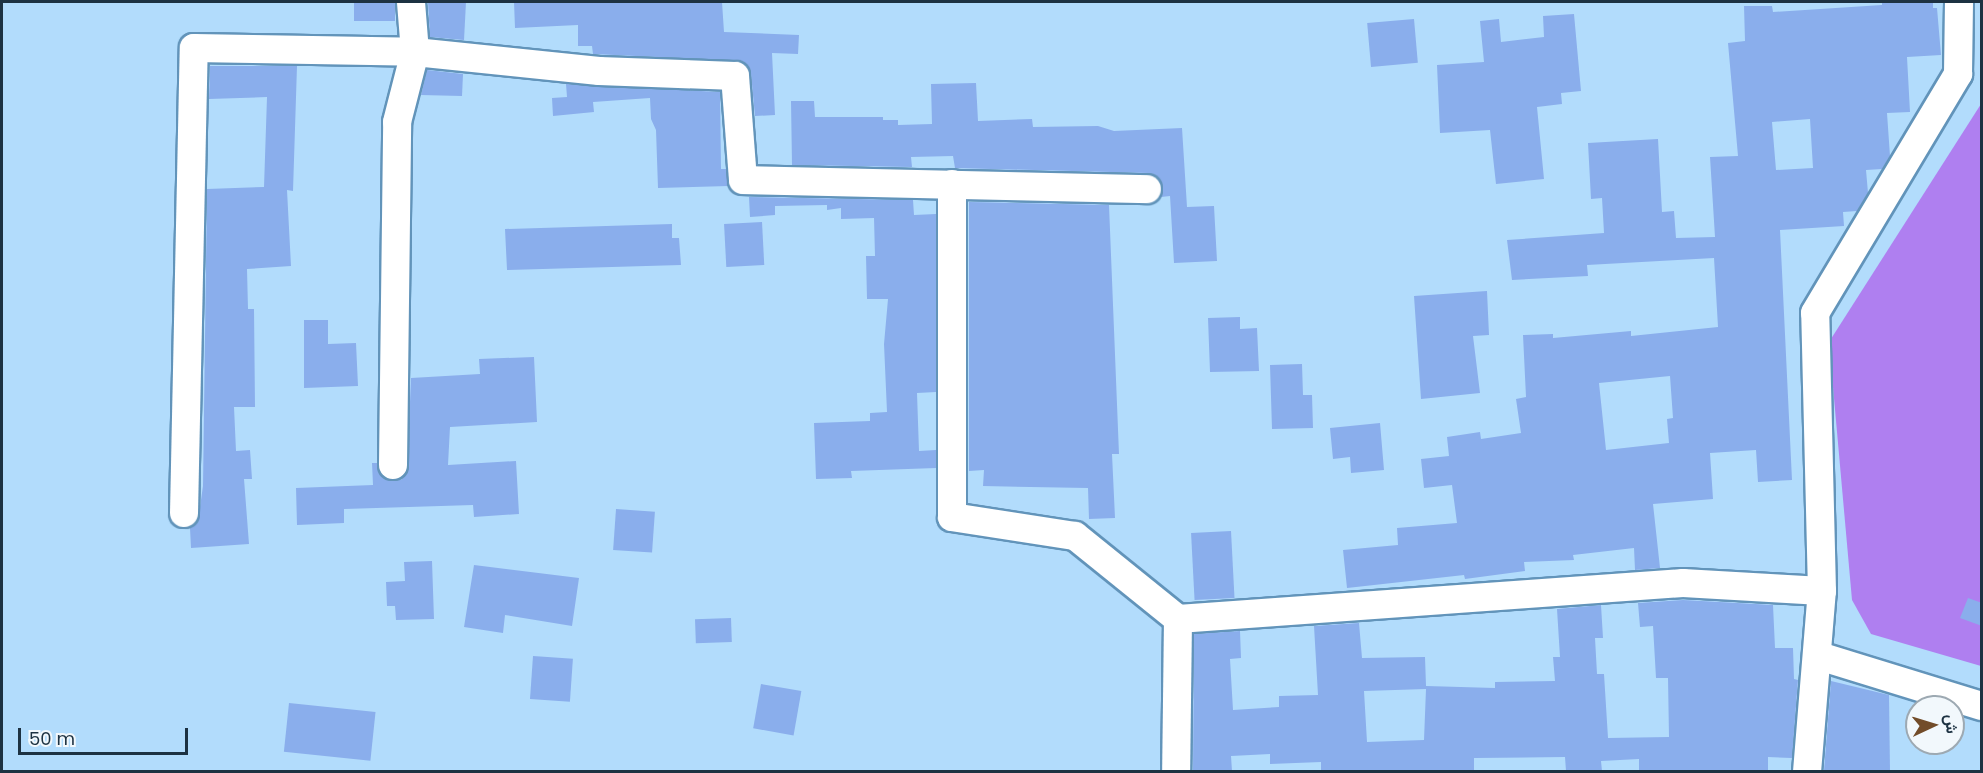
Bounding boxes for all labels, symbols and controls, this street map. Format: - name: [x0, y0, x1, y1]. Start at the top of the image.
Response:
- north arrow: [1905, 695, 1965, 755]
- text: ش: [1939, 713, 1964, 734]
- scale bar: [21, 716, 190, 754]
- text: 50 m: [29, 726, 75, 751]

